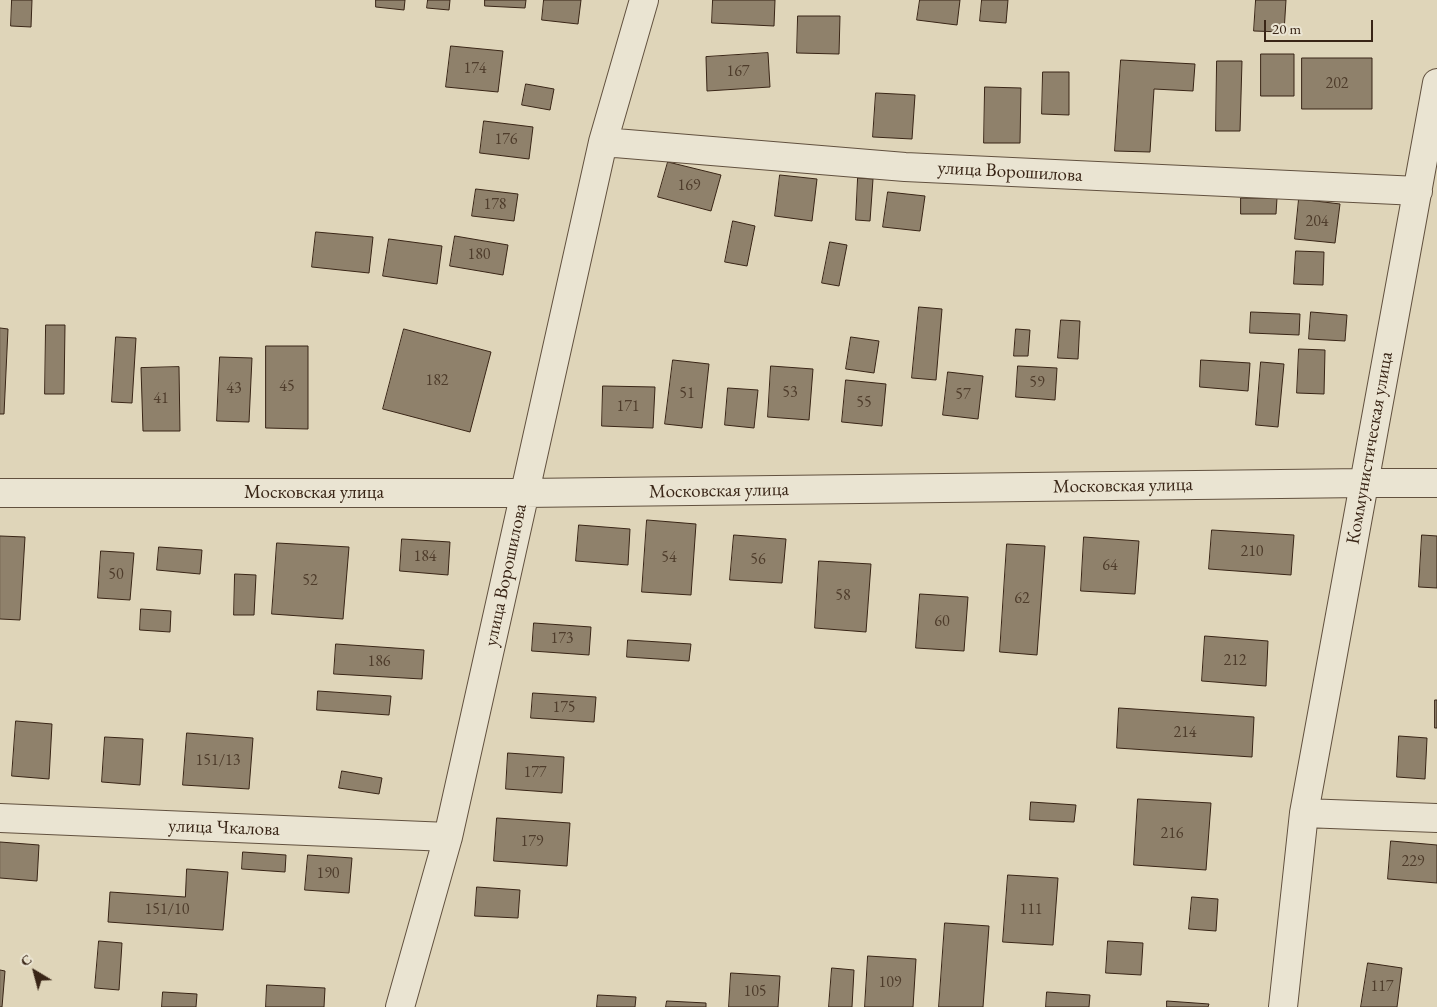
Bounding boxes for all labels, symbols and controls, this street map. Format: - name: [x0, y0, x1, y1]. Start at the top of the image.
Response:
- scale bar: [1267, 10, 1376, 42]
- text: 20 m: [1272, 19, 1301, 38]
- house number: 174: [463, 59, 487, 79]
- house number: 167: [726, 62, 750, 82]
- house number: 202: [1325, 74, 1349, 94]
- house number: 176: [494, 130, 518, 150]
- street label: улица Ворошилова: [937, 157, 1083, 187]
- house number: 169: [677, 176, 701, 196]
- house number: 178: [483, 195, 507, 215]
- house number: 204: [1305, 212, 1329, 232]
- house number: 180: [467, 245, 491, 265]
- street label: Коммунистическая улица: [1342, 350, 1398, 546]
- house number: 182: [425, 371, 449, 391]
- house number: 59: [1029, 373, 1045, 393]
- house number: 45: [279, 377, 295, 397]
- house number: 43: [226, 379, 242, 399]
- house number: 53: [782, 383, 798, 403]
- house number: 51: [679, 384, 695, 404]
- house number: 57: [955, 385, 971, 405]
- house number: 41: [153, 389, 169, 409]
- house number: 55: [856, 393, 872, 413]
- house number: 171: [616, 397, 640, 417]
- street label: Московская улица: [1053, 473, 1193, 499]
- street label: Московская улица: [649, 478, 789, 504]
- street label: Московская улица: [244, 482, 384, 504]
- street label: улица Ворошилова: [480, 502, 532, 648]
- house number: 210: [1240, 542, 1264, 562]
- house number: 184: [413, 547, 437, 567]
- house number: 54: [661, 548, 677, 568]
- house number: 56: [750, 550, 766, 570]
- house number: 64: [1102, 556, 1118, 576]
- house number: 50: [108, 565, 124, 585]
- house number: 52: [302, 571, 318, 591]
- house number: 58: [835, 586, 851, 606]
- house number: 62: [1014, 589, 1030, 609]
- house number: 60: [934, 612, 950, 632]
- house number: 173: [550, 629, 574, 649]
- house number: 212: [1223, 651, 1247, 671]
- house number: 186: [367, 652, 391, 672]
- house number: 175: [552, 698, 576, 718]
- house number: 214: [1173, 723, 1197, 743]
- house number: 151/13: [196, 751, 240, 771]
- house number: 177: [523, 763, 547, 783]
- street label: улица Чкалова: [168, 815, 280, 841]
- house number: 216: [1160, 824, 1184, 844]
- house number: 179: [520, 832, 544, 852]
- house number: 229: [1401, 852, 1425, 872]
- house number: 190: [316, 864, 340, 884]
- house number: 151/10: [145, 900, 189, 920]
- house number: 111: [1019, 900, 1043, 920]
- north arrow: [10, 947, 60, 997]
- text: С: [17, 950, 35, 970]
- house number: 109: [878, 973, 902, 993]
- house number: 117: [1370, 977, 1394, 997]
- house number: 105: [743, 982, 767, 1002]

